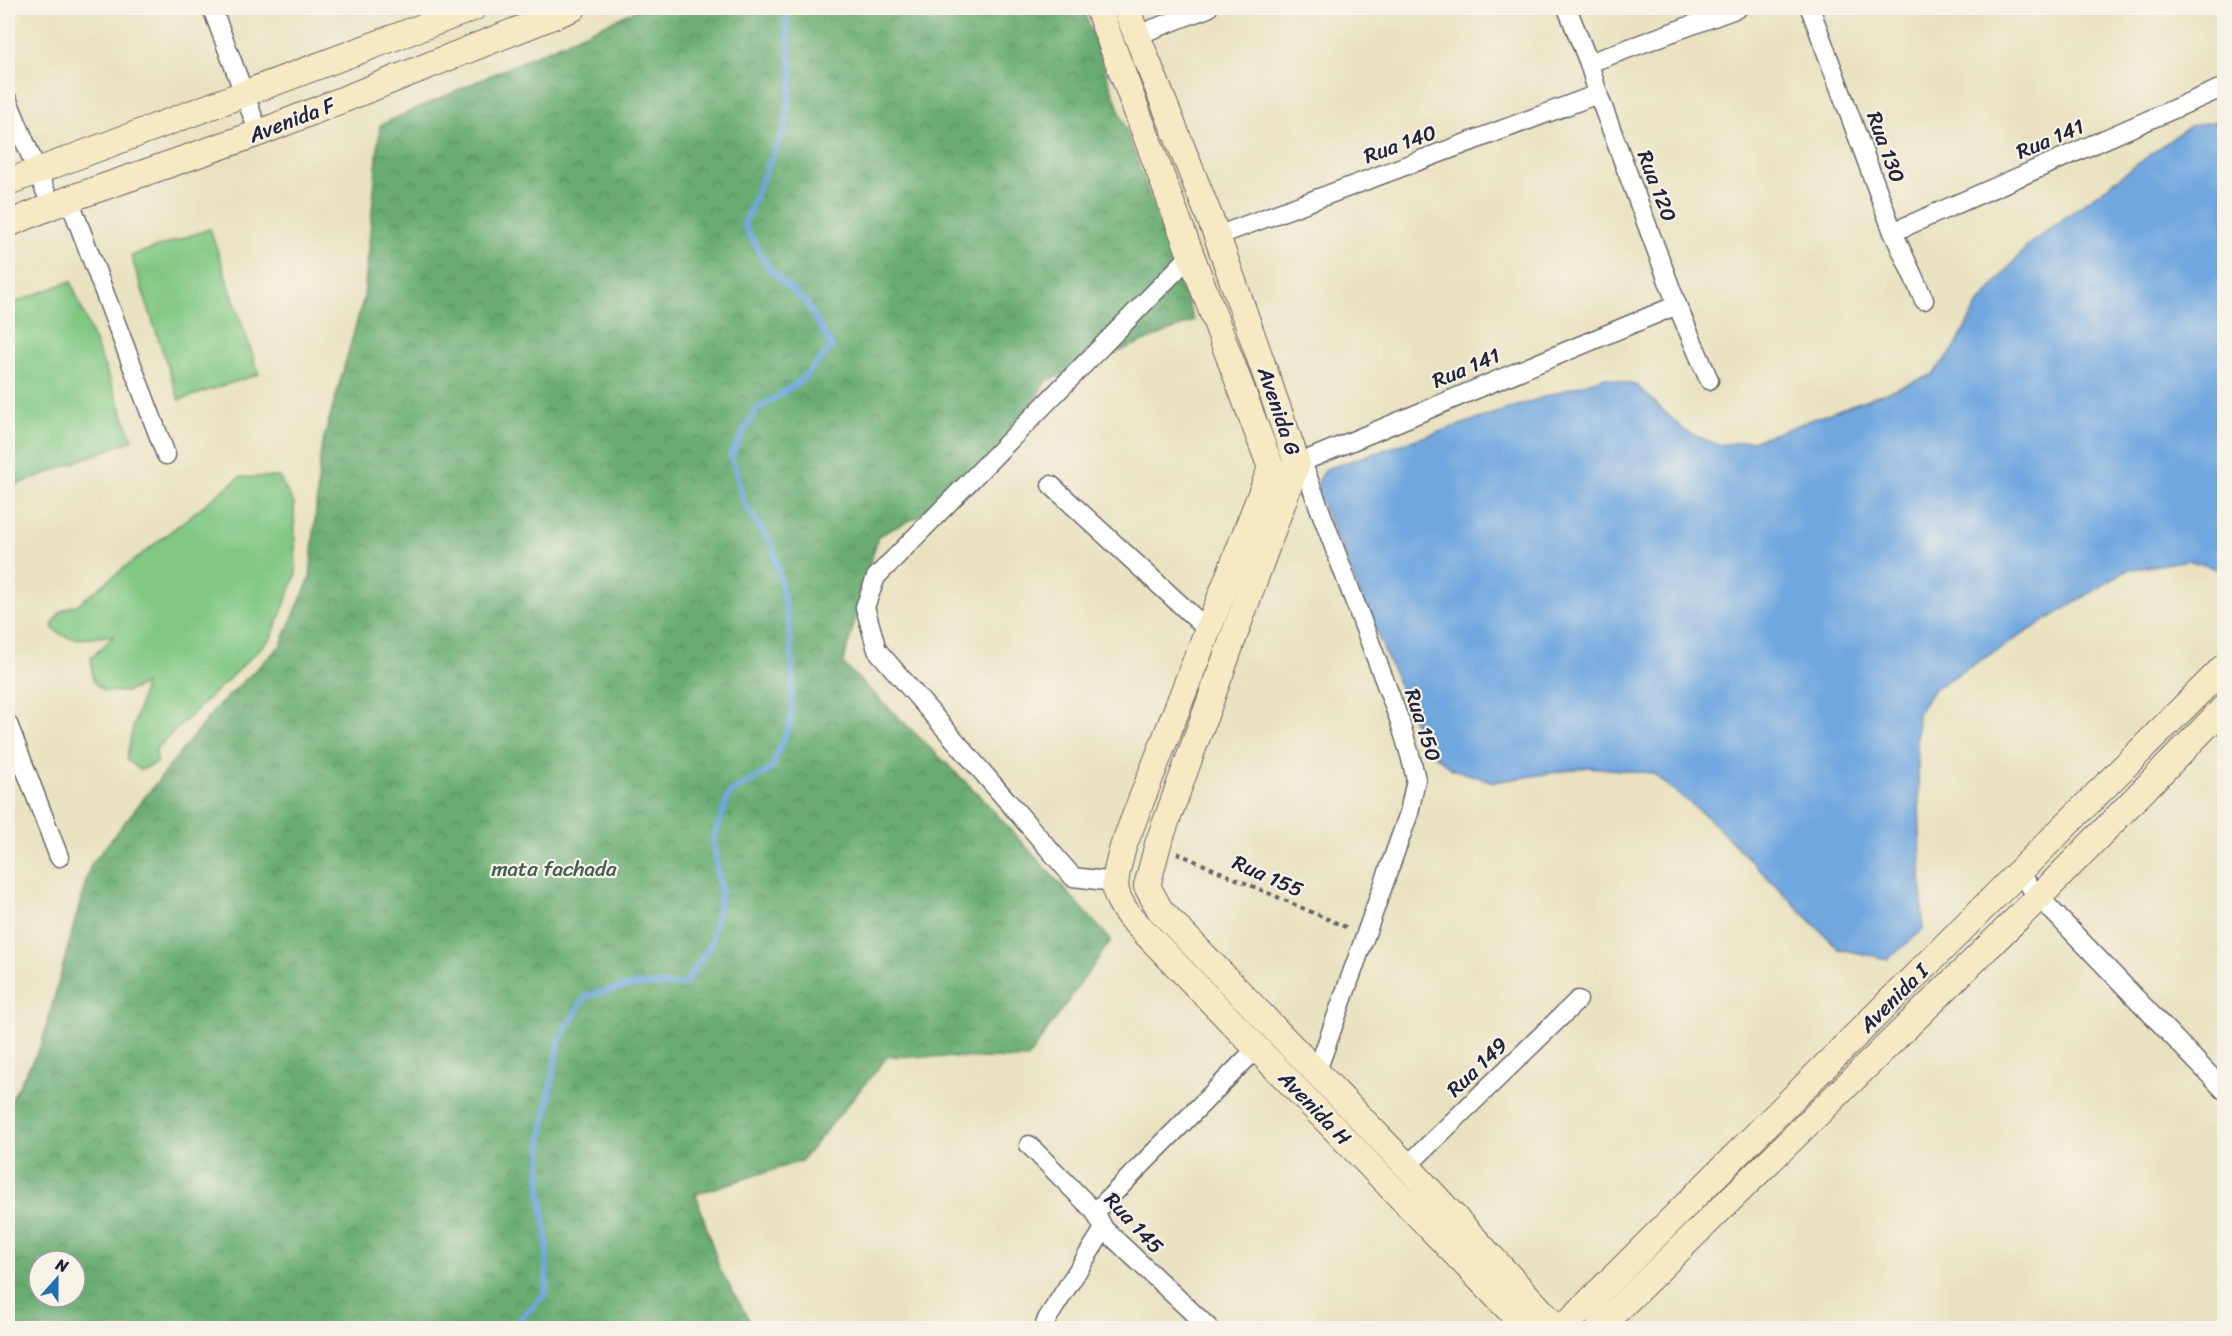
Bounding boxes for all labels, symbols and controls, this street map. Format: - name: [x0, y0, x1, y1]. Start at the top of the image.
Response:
- street label: Avenida F: [242, 86, 342, 154]
- street label: Rua 130: [1856, 106, 1916, 188]
- street label: Rua 141: [2010, 108, 2090, 170]
- street label: Rua 140: [1358, 113, 1442, 175]
- street label: Rua 120: [1626, 144, 1688, 228]
- street label: Rua 141: [1426, 337, 1506, 399]
- street label: Avenida G: [1246, 361, 1312, 460]
- street label: Rua 150: [1393, 683, 1453, 767]
- street label: Rua 155: [1226, 843, 1310, 909]
- park label: mata fachada: [491, 850, 617, 888]
- street label: Avenida I: [1849, 953, 1939, 1043]
- street label: Rua 149: [1437, 1027, 1517, 1107]
- street label: Avenida H: [1268, 1060, 1361, 1155]
- street label: Rua 145: [1095, 1183, 1174, 1263]
- north arrow: [27, 1249, 87, 1309]
- text: N: [51, 1250, 73, 1281]

